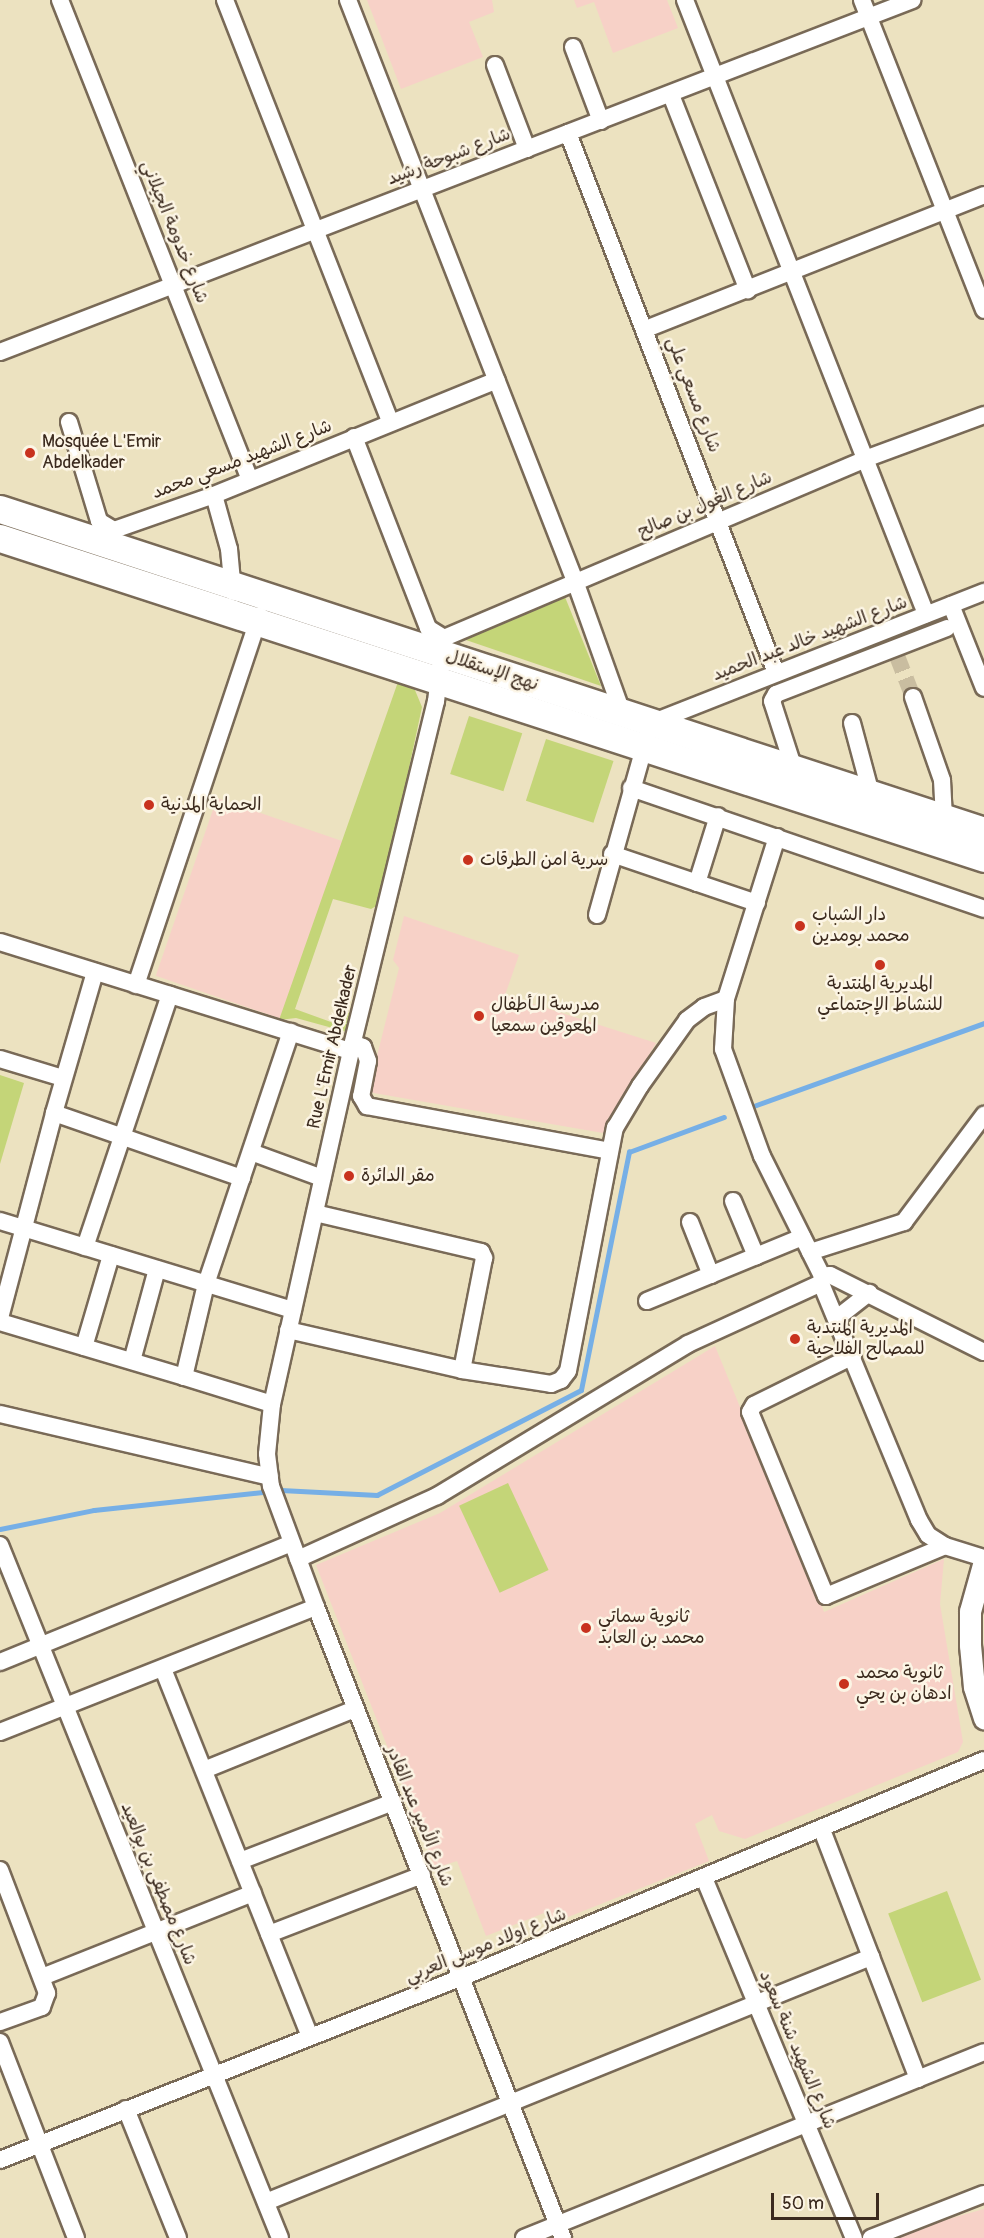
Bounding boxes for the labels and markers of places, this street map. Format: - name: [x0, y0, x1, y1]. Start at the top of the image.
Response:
- place label: Mosquée L'Emir Abdelkader: [42, 432, 161, 474]
- marker: Mosquée L'Emir Abdelkader: [23, 446, 37, 460]
- place label: الحماية المدنية: [161, 794, 261, 816]
- marker: الحماية المدنية: [142, 798, 156, 812]
- place label: سرية امن الطرقات: [480, 849, 609, 871]
- marker: سرية امن الطرقات: [461, 853, 475, 867]
- place label: دار الشباب محمد بومدين: [812, 905, 910, 948]
- marker: دار الشباب محمد بومدين: [793, 919, 807, 933]
- marker: المديرية المنتدبة للنشاط الإجتماعي: [873, 958, 887, 972]
- place label: المديرية المنتدبة للنشاط الإجتماعي: [817, 974, 943, 1016]
- place label: مدرسة الـأطفال المعوقين سمعيا: [491, 995, 600, 1038]
- marker: مدرسة الـأطفال المعوقين سمعيا: [472, 1009, 486, 1023]
- place label: مقر الدائرة: [361, 1165, 435, 1187]
- marker: مقر الدائرة: [342, 1169, 356, 1183]
- place label: المديرية المنتدبة للمصالح الفلاحية: [807, 1318, 925, 1360]
- marker: المديرية المنتدبة للمصالح الفلاحية: [788, 1332, 802, 1346]
- place label: ثانوية سماتي محمد بن العابد: [598, 1607, 705, 1650]
- marker: ثانوية سماتي محمد بن العابد: [579, 1621, 593, 1635]
- place label: ثانوية محمد ادهان بن يحي: [856, 1663, 952, 1706]
- marker: ثانوية محمد ادهان بن يحي: [837, 1677, 851, 1691]

